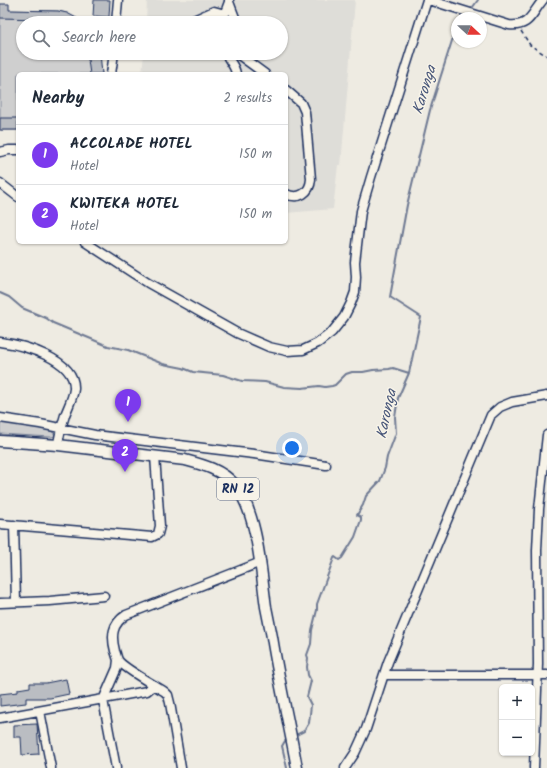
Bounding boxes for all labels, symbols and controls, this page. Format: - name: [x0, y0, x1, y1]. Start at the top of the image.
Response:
- north arrow: [451, 12, 487, 48]
- search box: [16, 16, 288, 60]
- text: Search here: [62, 26, 136, 50]
- icon: search: [30, 27, 52, 49]
- water label: Karonga: [406, 62, 444, 117]
- text: Nearby: [32, 85, 84, 112]
- text: 2 results: [224, 88, 272, 109]
- text: ACCOLADE HOTEL: [70, 132, 193, 156]
- text: 1: [43, 144, 47, 165]
- text: 150 m: [239, 144, 272, 165]
- text: Hotel: [70, 156, 99, 177]
- text: KWITEKA HOTEL: [70, 192, 180, 216]
- text: 2: [41, 204, 49, 225]
- text: 150 m: [239, 204, 272, 225]
- text: Hotel: [70, 216, 99, 237]
- water label: Karonga: [370, 386, 404, 441]
- pin: 1: [115, 389, 141, 422]
- your location: [282, 438, 302, 458]
- pin: 2: [112, 439, 138, 472]
- road number: RN 12: [217, 478, 259, 500]
- map controls: [499, 684, 535, 756]
- button: +: [499, 684, 535, 720]
- button: −: [499, 720, 535, 756]

